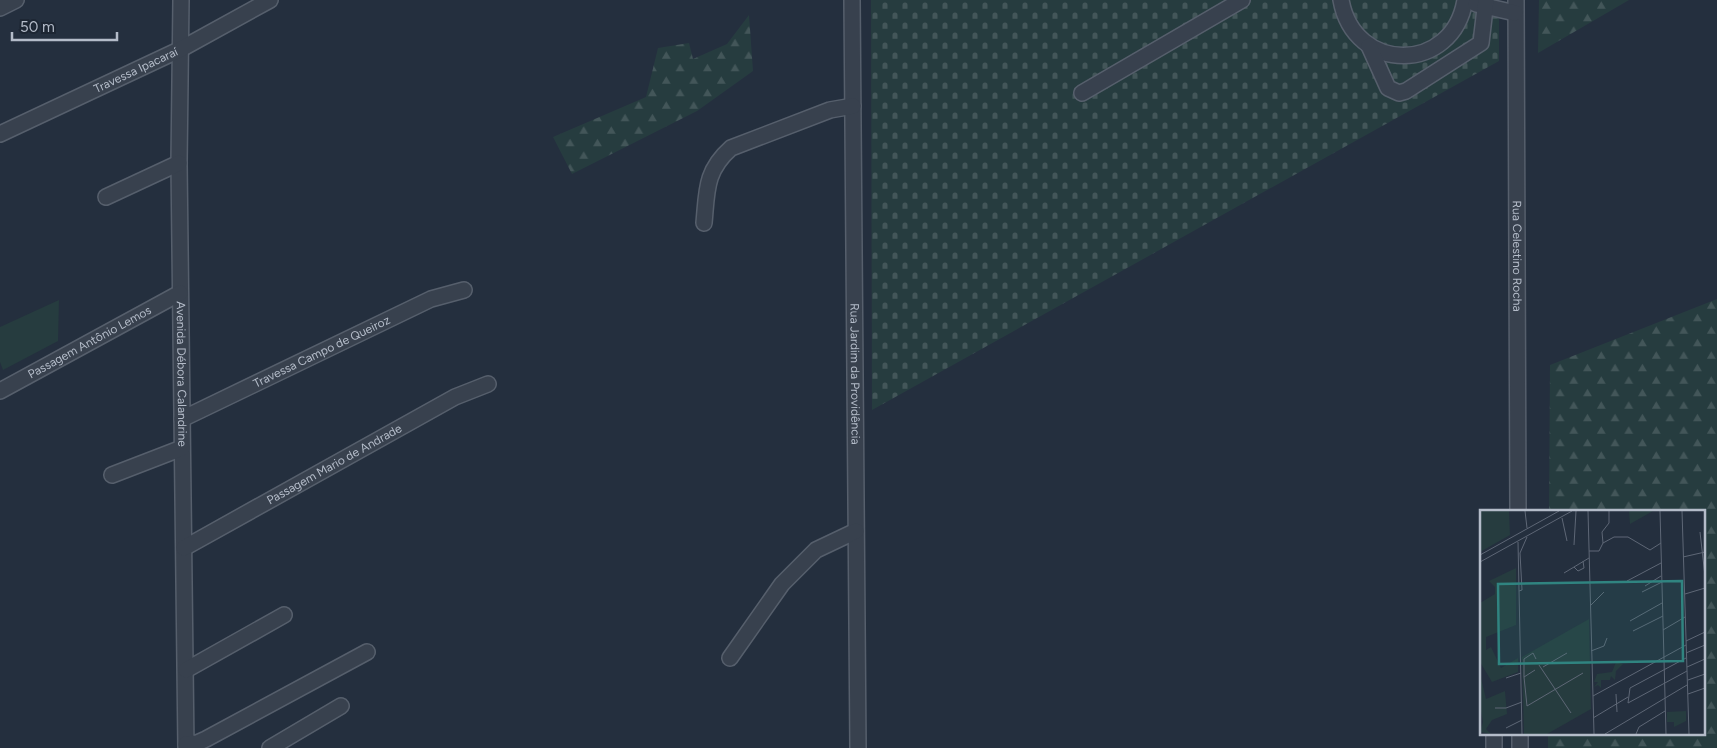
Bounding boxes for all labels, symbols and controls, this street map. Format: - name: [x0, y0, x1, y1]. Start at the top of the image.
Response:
- scale bar: [12, 10, 118, 42]
- text: 50 m: [20, 18, 55, 36]
- street label: Travessa Ipacaraí: [92, 44, 181, 96]
- street label: Rua Celestino Rocha: [1510, 200, 1524, 312]
- street label: Avenida Débora Calandrine: [174, 301, 189, 447]
- street label: Passagem Antônio Lemos: [25, 303, 154, 381]
- street label: Rua Jardim da Providência: [847, 303, 863, 445]
- street label: Travessa Campo de Queiroz: [251, 313, 392, 391]
- street label: Passagem Mario de Andrade: [264, 421, 405, 507]
- inset map: [1480, 510, 1704, 736]

